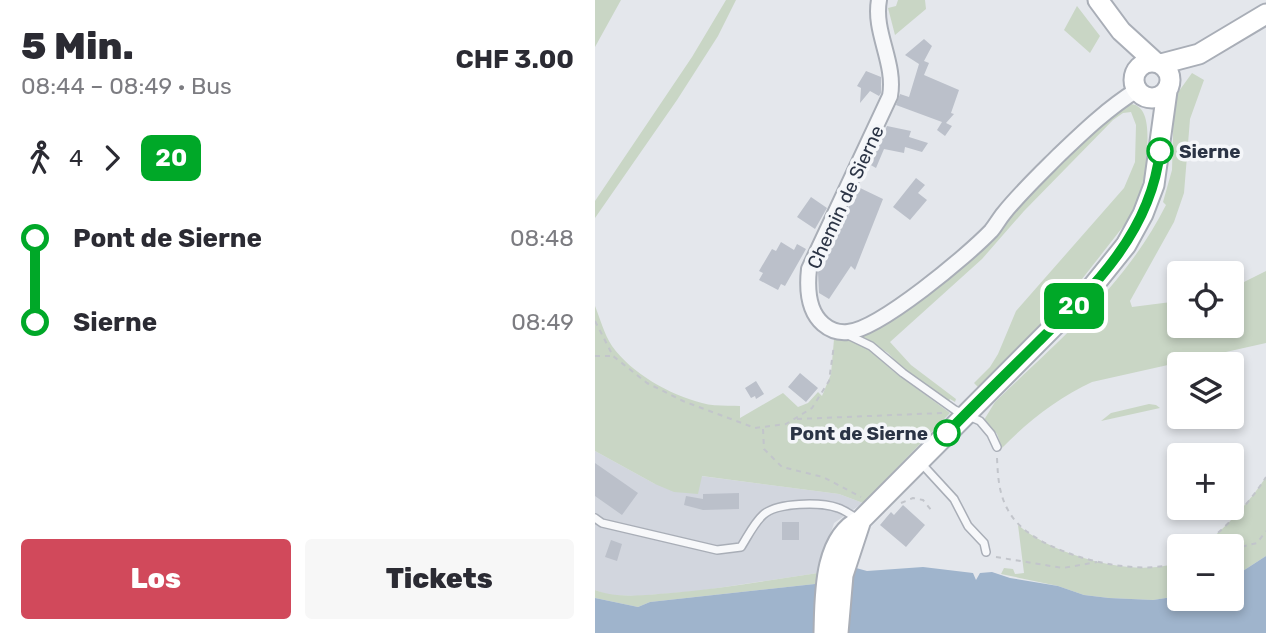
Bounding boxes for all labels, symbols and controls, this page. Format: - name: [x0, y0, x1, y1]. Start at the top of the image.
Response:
- text: 5 Min.: [21, 23, 134, 69]
- text: CHF 3.00: [455, 44, 574, 75]
- text: 08:44 – 08:49 · Bus: [21, 72, 232, 100]
- street label: Chemin de Sierne: [802, 122, 889, 273]
- marker: Sierne: [1147, 138, 1173, 164]
- icon: walk: [21, 139, 59, 177]
- icon: forward: [93, 139, 131, 177]
- place label: Sierne: [1179, 140, 1240, 163]
- text: 4: [69, 144, 83, 172]
- text: 20: [155, 144, 187, 172]
- text: Pont de Sierne: [73, 223, 262, 254]
- text: 08:48: [510, 224, 574, 252]
- map controls: [1167, 261, 1244, 611]
- button: locate: [1167, 261, 1244, 338]
- line badge: 20: [1043, 283, 1105, 329]
- text: 20: [1058, 292, 1090, 320]
- text: Sierne: [73, 307, 157, 338]
- text: 08:49: [511, 308, 574, 336]
- button: layers: [1167, 352, 1244, 429]
- marker: Pont de Sierne: [934, 420, 960, 446]
- place label: Pont de Sierne: [790, 422, 928, 445]
- button: +: [1167, 443, 1244, 520]
- button: −: [1167, 534, 1244, 611]
- button: Los: [21, 539, 291, 619]
- button: Tickets: [305, 539, 574, 619]

